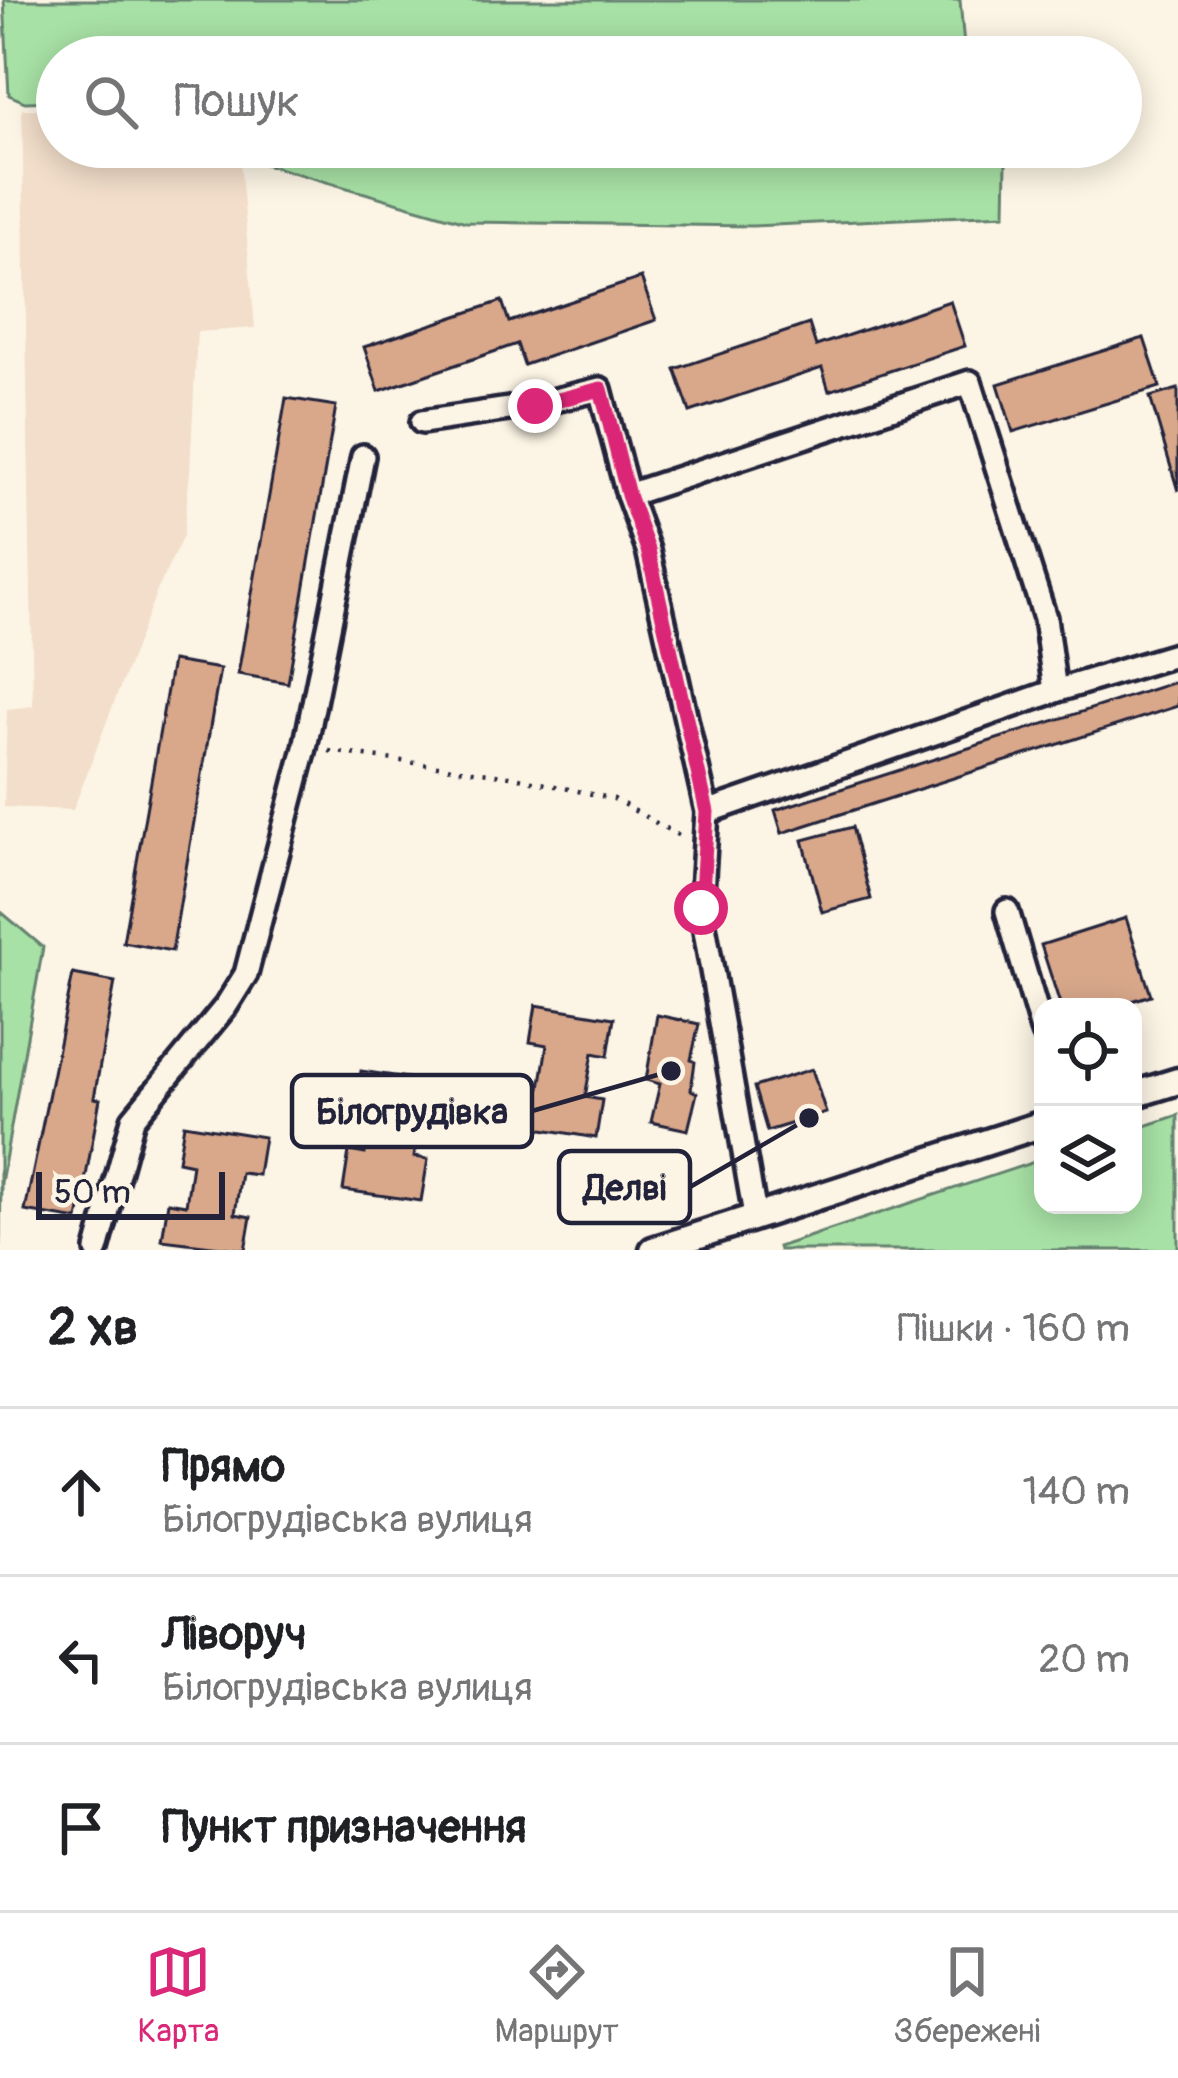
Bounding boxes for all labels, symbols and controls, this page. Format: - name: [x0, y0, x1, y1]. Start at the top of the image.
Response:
- search box: [36, 36, 1142, 168]
- icon: search: [78, 69, 144, 135]
- text: Пошук: [174, 74, 299, 130]
- route end: [508, 379, 562, 433]
- route start: [674, 881, 728, 935]
- map controls: [1034, 998, 1142, 1214]
- button: locate: [1034, 998, 1142, 1106]
- callout: Білогрудівка: [292, 1075, 532, 1147]
- text: Білогрудівка: [316, 1090, 508, 1135]
- button: layers: [1034, 1106, 1142, 1214]
- callout: Делві: [559, 1151, 690, 1223]
- scale bar: [36, 1166, 225, 1219]
- text: Делві: [582, 1166, 666, 1211]
- text: 50 m: [54, 1172, 131, 1213]
- text: 2 хв: [48, 1296, 138, 1360]
- text: Пішки · 160 m: [897, 1304, 1130, 1353]
- text: Прямо: [162, 1439, 285, 1495]
- icon: ahead: [48, 1459, 114, 1525]
- text: 140 m: [1022, 1467, 1130, 1516]
- text: Білогрудівська вулиця: [162, 1495, 533, 1544]
- text: Ліворуч: [162, 1607, 307, 1663]
- icon: left: [48, 1627, 114, 1693]
- text: 20 m: [1038, 1635, 1130, 1684]
- text: Білогрудівська вулиця: [162, 1663, 533, 1712]
- icon: arrive: [48, 1795, 114, 1861]
- text: Пункт призначення: [162, 1800, 526, 1856]
- tab: Карта: [138, 1939, 219, 2052]
- tab: Маршрут: [494, 1939, 619, 2052]
- tab: Збережені: [894, 1939, 1040, 2052]

